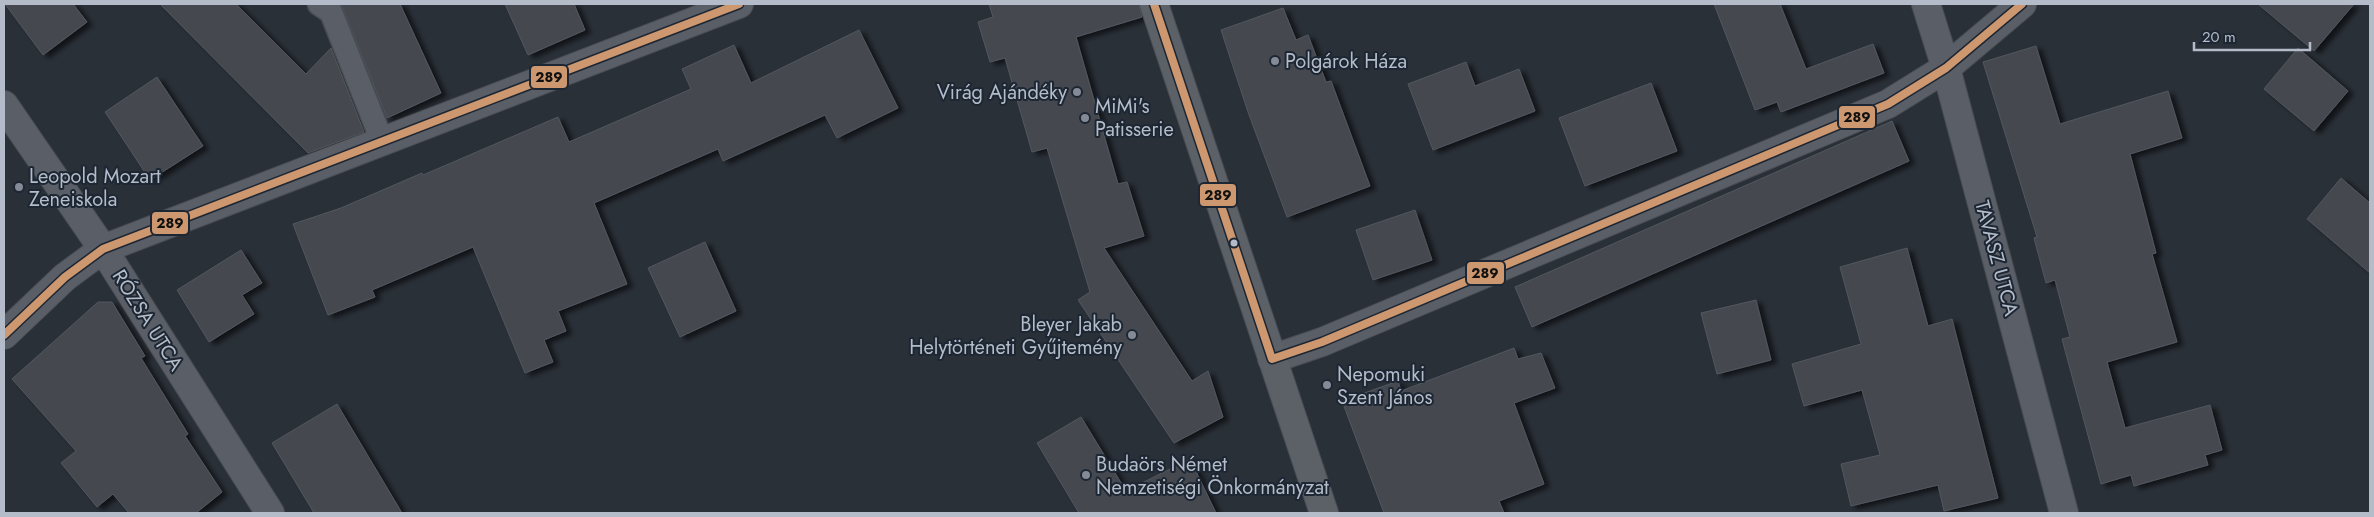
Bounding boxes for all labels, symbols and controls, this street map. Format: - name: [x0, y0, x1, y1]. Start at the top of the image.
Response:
- scale bar: [2194, 20, 2310, 52]
- text: 20 m: [2202, 26, 2236, 48]
- place label: Polgárok Háza: [1285, 47, 1407, 76]
- marker: Polgárok Háza: [1269, 55, 1281, 67]
- line badge: 289: [530, 65, 568, 89]
- text: 289: [535, 67, 563, 87]
- place label: Virág Ajándéky: [937, 78, 1067, 107]
- marker: Virág Ajándéky: [1071, 86, 1083, 98]
- place label: MiMi's Patisserie: [1095, 92, 1174, 144]
- line badge: 289: [1838, 105, 1876, 129]
- text: 289: [1843, 107, 1871, 127]
- marker: MiMi's Patisserie: [1079, 112, 1091, 124]
- place label: Leopold Mozart Zeneiskola: [29, 162, 161, 214]
- marker: Leopold Mozart Zeneiskola: [13, 181, 25, 193]
- line badge: 289: [1199, 183, 1237, 207]
- text: 289: [1204, 185, 1232, 205]
- street label: TAVASZ UTCA: [1967, 197, 2026, 320]
- line badge: 289: [151, 211, 189, 235]
- text: 289: [156, 213, 184, 233]
- unlabelled marker: [1229, 238, 1239, 248]
- line badge: 289: [1466, 261, 1505, 285]
- text: 289: [1471, 263, 1499, 283]
- street label: RÓZSA UTCA: [105, 264, 191, 377]
- place label: Bleyer Jakab Helytörténeti Gyűjtemény: [909, 310, 1122, 362]
- marker: Bleyer Jakab Helytörténeti Gyűjtemény: [1126, 329, 1138, 341]
- place label: Nepomuki Szent János: [1337, 360, 1432, 412]
- marker: Nepomuki Szent János: [1321, 379, 1333, 391]
- place label: Budaörs Német Nemzetiségi Önkormányzat: [1096, 450, 1329, 502]
- marker: Budaörs Német Nemzetiségi Önkormányzat: [1080, 469, 1092, 481]

